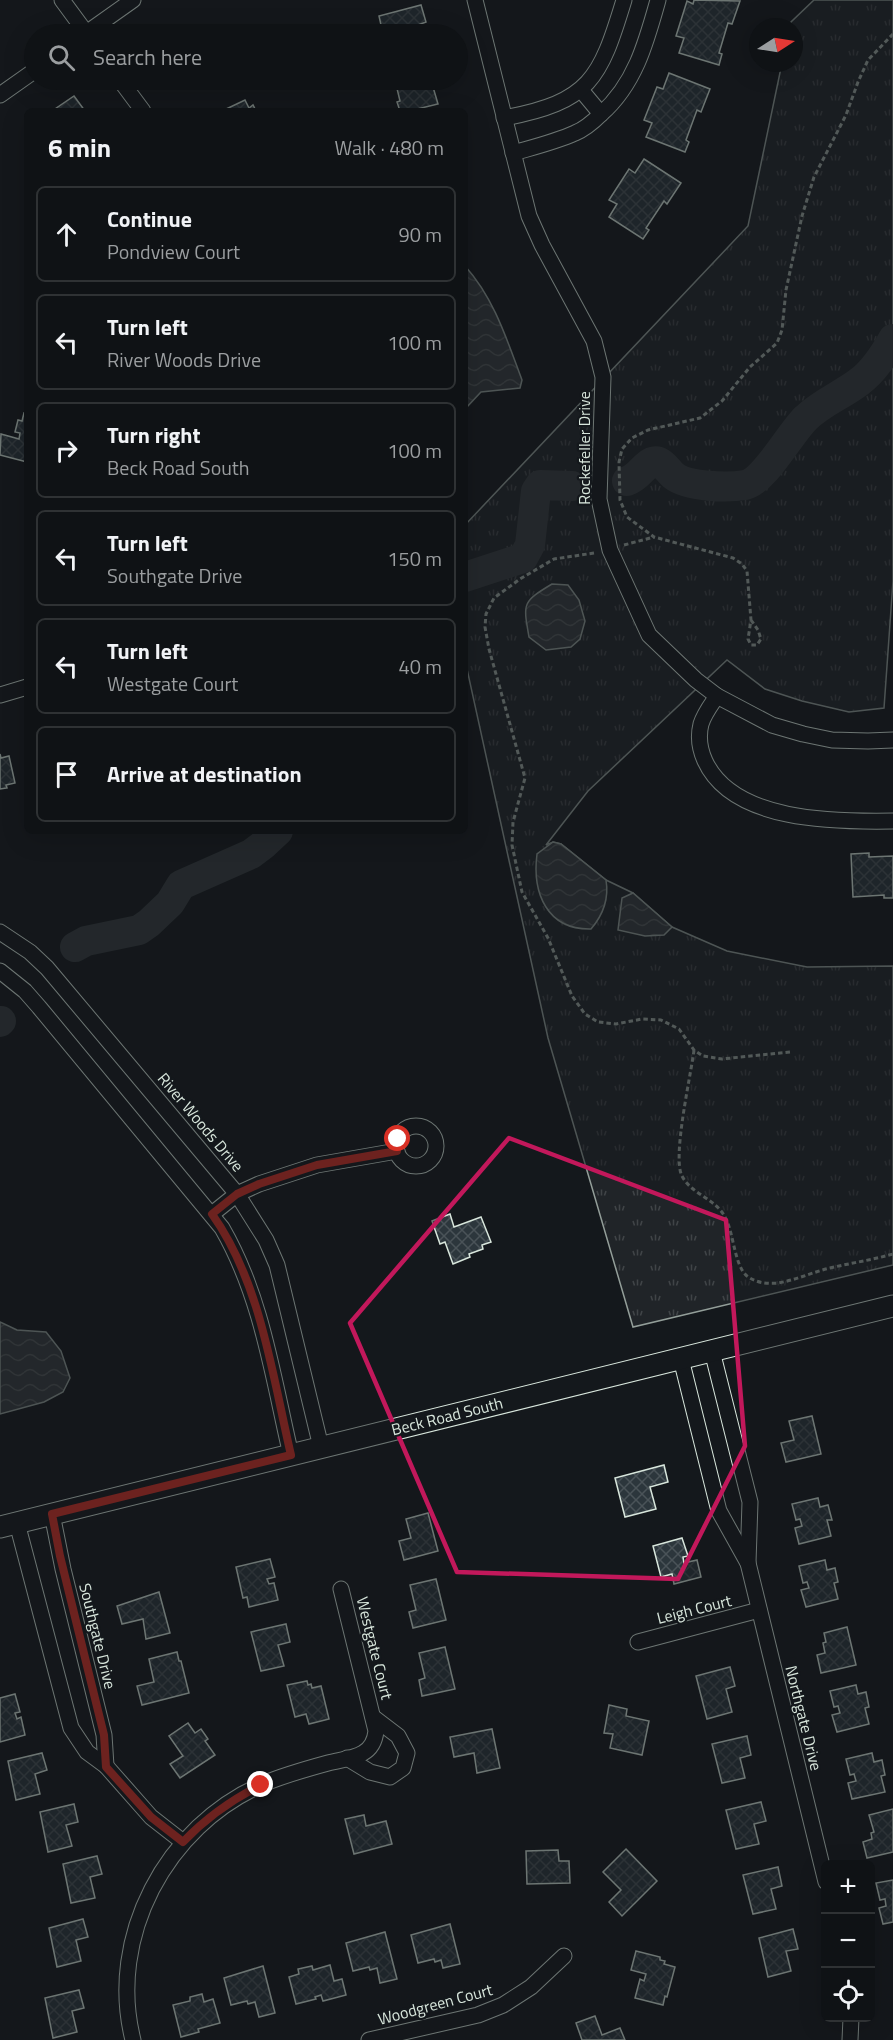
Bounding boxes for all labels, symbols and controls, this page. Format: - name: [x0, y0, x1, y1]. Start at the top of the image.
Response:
- north arrow: [749, 18, 803, 72]
- search box: [24, 24, 468, 90]
- text: Search here: [93, 40, 202, 74]
- icon: search: [45, 41, 78, 74]
- text: 6 min: [48, 128, 111, 167]
- text: Walk · 480 m: [335, 132, 444, 163]
- text: Continue: [107, 202, 192, 236]
- icon: ahead: [50, 218, 83, 251]
- text: 90 m: [398, 219, 442, 250]
- text: Pondview Court: [107, 236, 240, 267]
- text: Turn left: [107, 310, 188, 344]
- icon: left: [50, 326, 83, 359]
- text: 100 m: [387, 327, 442, 358]
- text: River Woods Drive: [107, 344, 261, 375]
- street label: Rockefeller Drive: [572, 391, 596, 505]
- text: Turn right: [107, 418, 201, 452]
- icon: right: [50, 434, 83, 467]
- text: 100 m: [387, 435, 442, 466]
- text: Beck Road South: [107, 452, 250, 483]
- text: Turn left: [107, 526, 188, 560]
- icon: left: [50, 542, 83, 575]
- text: 150 m: [387, 543, 442, 574]
- text: Southgate Drive: [107, 560, 242, 591]
- text: Turn left: [107, 634, 188, 668]
- icon: left: [50, 650, 83, 683]
- text: 40 m: [398, 651, 442, 682]
- text: Westgate Court: [107, 668, 238, 699]
- text: Arrive at destination: [107, 757, 302, 791]
- icon: arrive: [50, 758, 83, 791]
- street label: River Woods Drive: [152, 1067, 250, 1177]
- route start: [384, 1125, 410, 1151]
- street label: Beck Road South: [389, 1391, 505, 1441]
- street label: Southgate Drive: [73, 1581, 123, 1691]
- street label: Leigh Court: [654, 1588, 734, 1630]
- street label: Westgate Court: [351, 1594, 399, 1702]
- street label: Northgate Drive: [779, 1663, 829, 1773]
- route end: [247, 1771, 273, 1797]
- map controls: [821, 1860, 875, 2022]
- button: +: [821, 1860, 875, 1914]
- button: −: [821, 1914, 875, 1968]
- button: locate: [821, 1968, 875, 2022]
- street label: Woodgreen Court: [375, 1977, 495, 2031]

